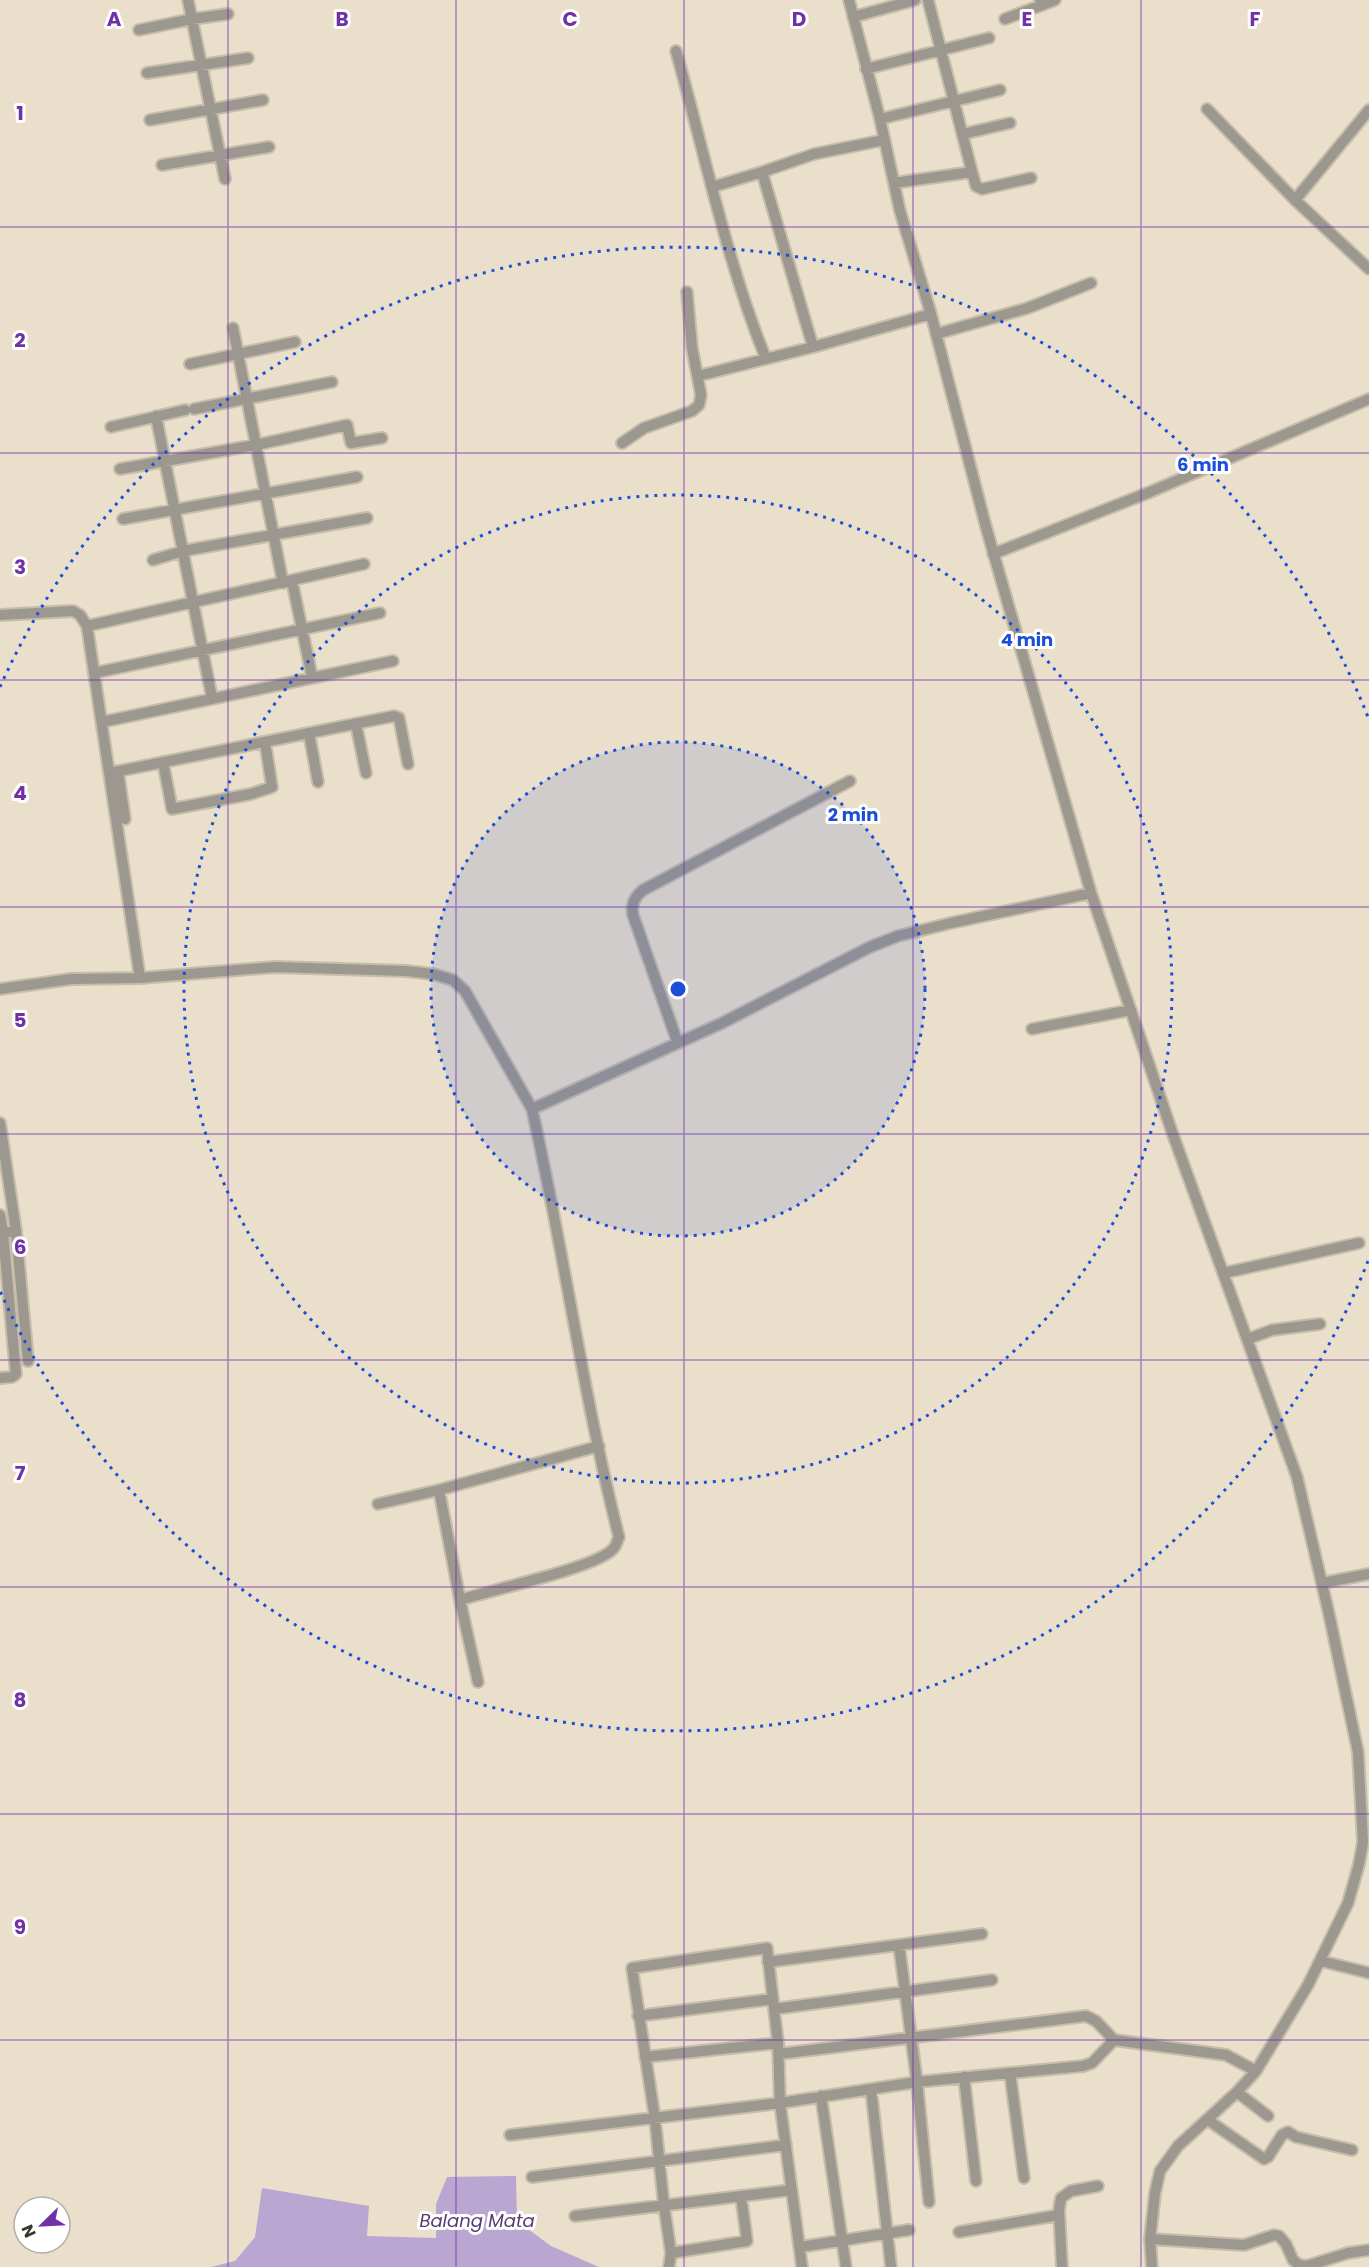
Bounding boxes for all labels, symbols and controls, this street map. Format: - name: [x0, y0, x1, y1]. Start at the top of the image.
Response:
- text: A: [107, 5, 122, 33]
- text: B: [335, 5, 349, 33]
- text: C: [562, 5, 578, 33]
- text: D: [792, 5, 806, 33]
- text: E: [1022, 5, 1032, 33]
- text: F: [1250, 5, 1261, 33]
- text: 1: [16, 99, 24, 127]
- text: 2: [14, 326, 26, 354]
- text: 6 min: [1177, 452, 1229, 477]
- text: 3: [14, 553, 26, 581]
- text: 4 min: [1001, 627, 1053, 652]
- text: 4: [13, 779, 27, 807]
- text: 2 min: [828, 802, 878, 827]
- centre of rings: [668, 979, 688, 999]
- text: 5: [14, 1006, 27, 1034]
- text: 6: [14, 1233, 26, 1261]
- text: 7: [15, 1459, 26, 1487]
- text: 8: [14, 1686, 26, 1714]
- text: 9: [14, 1913, 26, 1941]
- north arrow: [12, 2195, 72, 2255]
- water label: Balang Mata: [419, 2208, 535, 2233]
- text: N: [16, 2221, 42, 2241]

